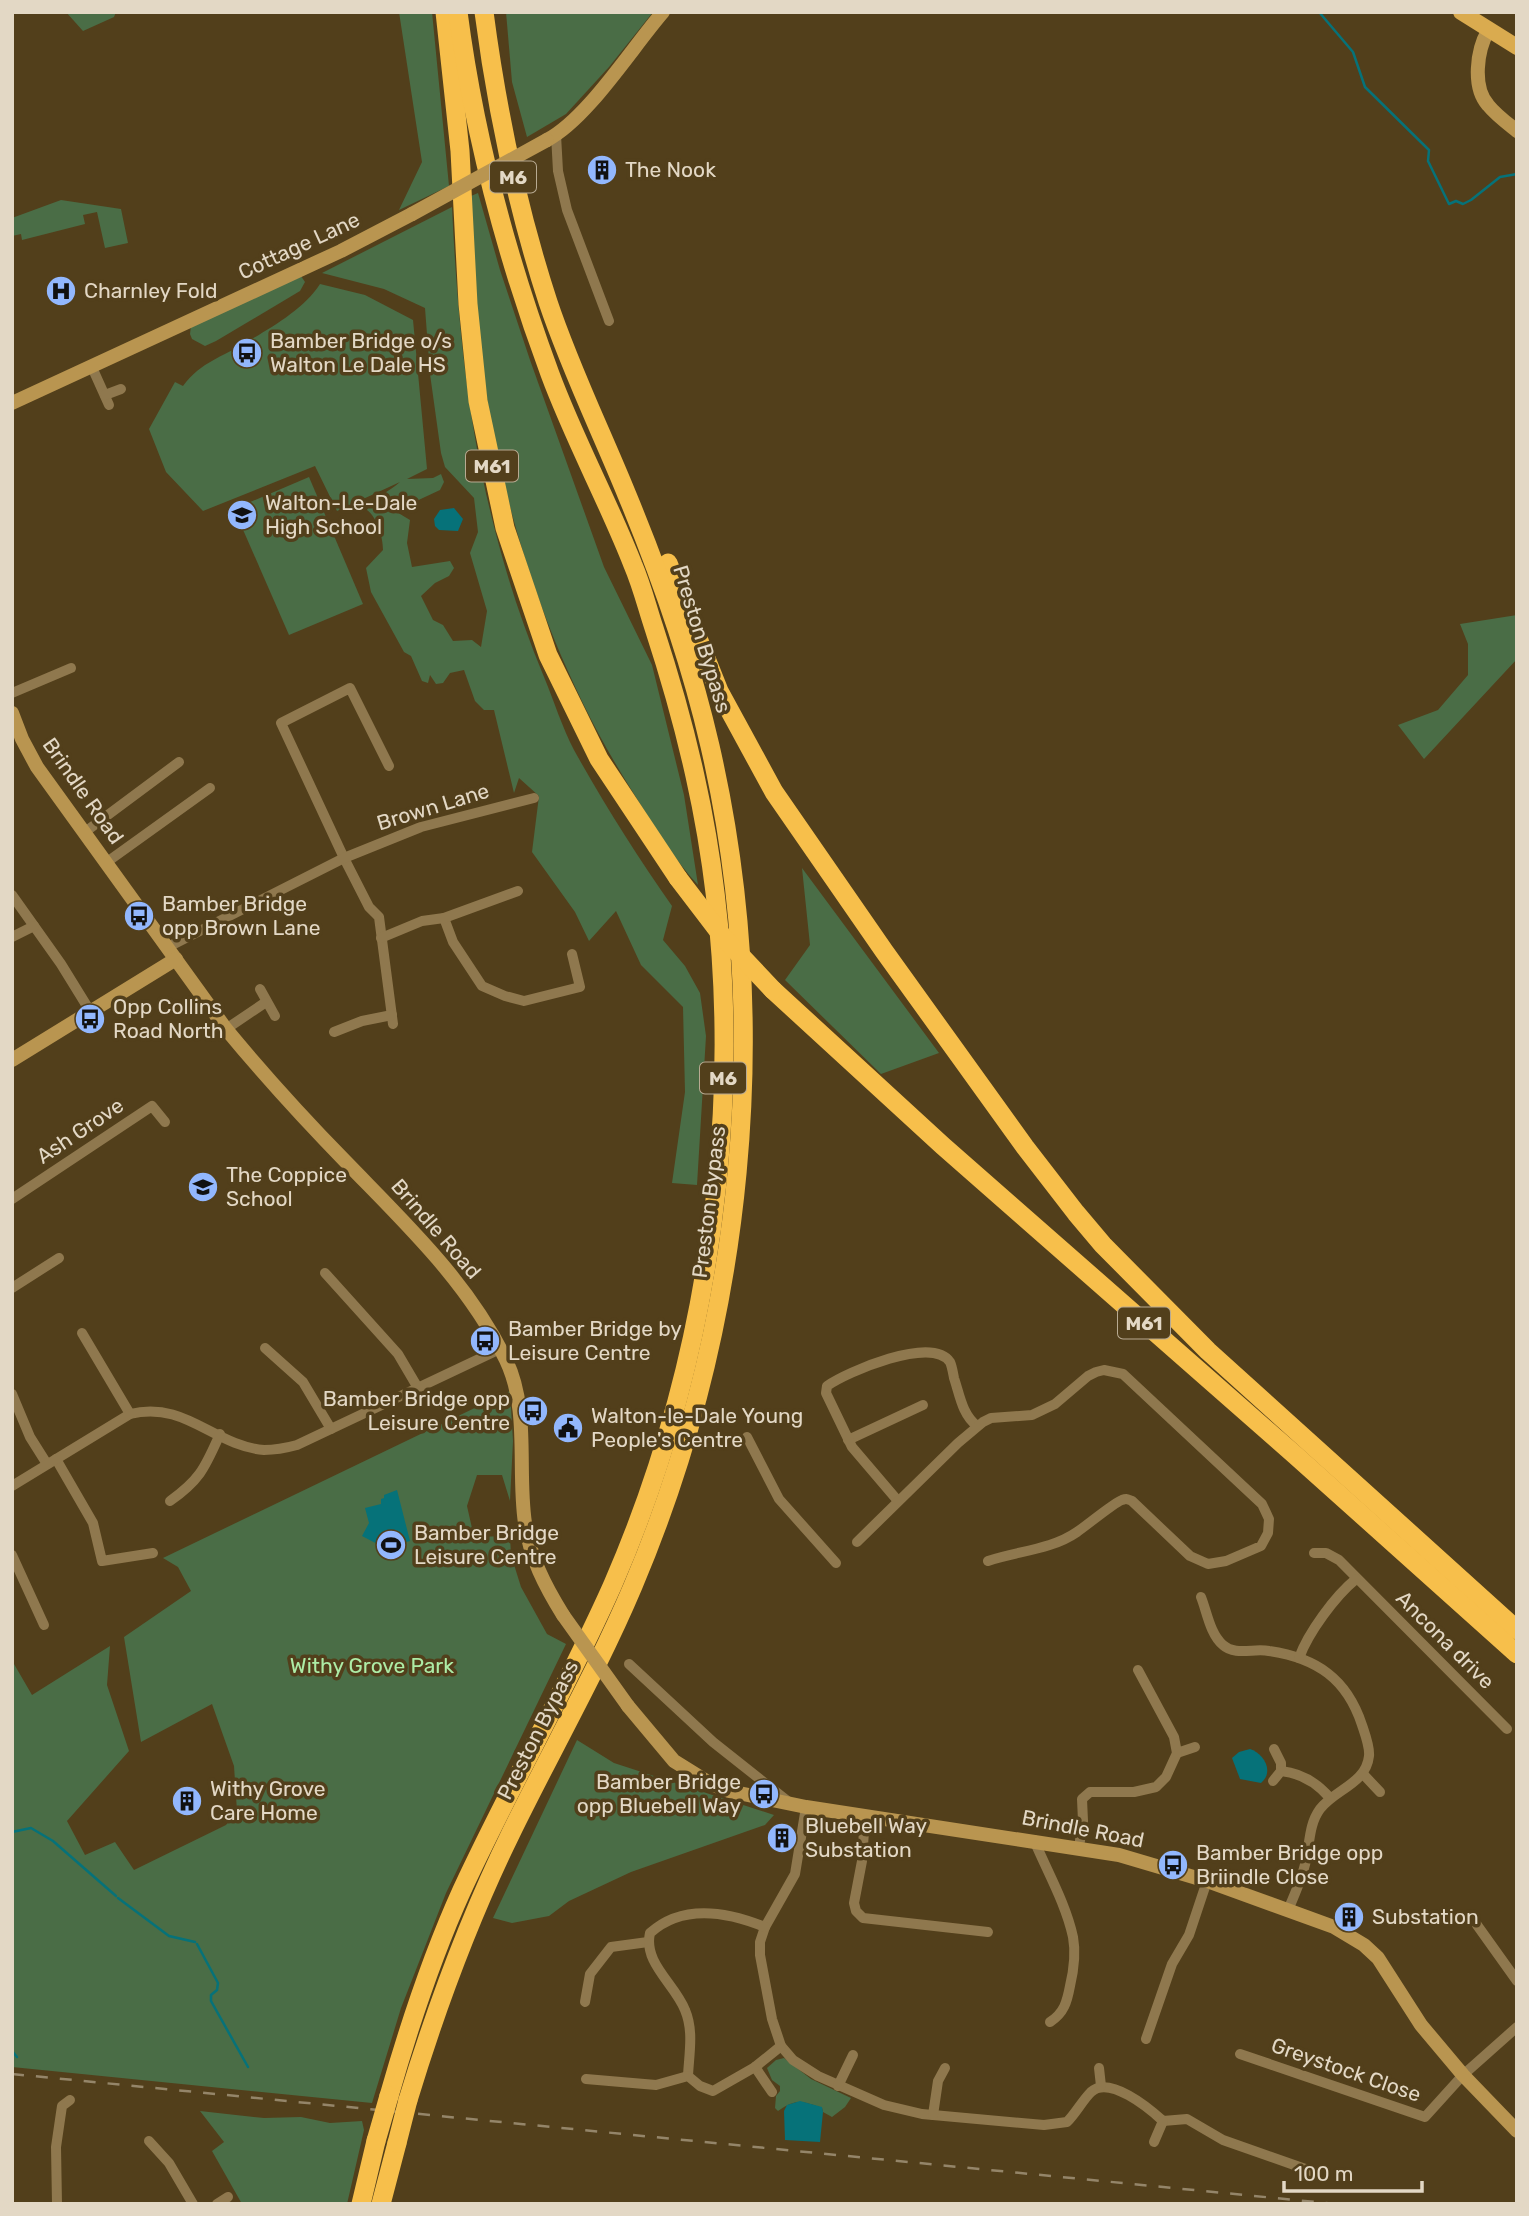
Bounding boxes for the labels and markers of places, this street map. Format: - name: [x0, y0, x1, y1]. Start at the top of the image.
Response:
- building icon: The Nook: [585, 153, 619, 187]
- place label: The Nook: [625, 157, 716, 182]
- hospital icon: Charnley Fold: [44, 274, 78, 308]
- place label: Charnley Fold: [84, 278, 217, 303]
- place label: Bamber Bridge o/s Walton Le Dale HS: [270, 328, 452, 377]
- bus stop icon: Bamber Bridge o/s Walton Le Dale HS: [230, 336, 264, 370]
- place label: Walton-Le-Dale High School: [265, 490, 417, 539]
- school or university icon: Walton-Le-Dale High School: [225, 498, 259, 532]
- place label: Bamber Bridge opp Brown Lane: [162, 891, 320, 940]
- bus stop icon: Bamber Bridge opp Brown Lane: [122, 899, 156, 933]
- place label: Opp Collins Road North: [113, 994, 224, 1043]
- bus stop icon: Opp Collins Road North: [73, 1002, 107, 1036]
- place label: The Coppice School: [226, 1162, 347, 1211]
- school or university icon: The Coppice School: [186, 1170, 220, 1204]
- place label: Bamber Bridge by Leisure Centre: [508, 1316, 682, 1365]
- bus stop icon: Bamber Bridge by Leisure Centre: [468, 1324, 502, 1358]
- place label: Bamber Bridge opp Leisure Centre: [323, 1386, 510, 1435]
- bus stop icon: Bamber Bridge opp Leisure Centre: [516, 1394, 550, 1428]
- place label: Walton-le-Dale Young People's Centre: [591, 1403, 803, 1452]
- public building icon: Walton-le-Dale Young People's Centre: [551, 1411, 585, 1445]
- place label: Bamber Bridge Leisure Centre: [414, 1520, 559, 1569]
- sports icon: Bamber Bridge Leisure Centre: [374, 1528, 408, 1562]
- place label: Bamber Bridge opp Bluebell Way: [577, 1769, 741, 1818]
- place label: Withy Grove Care Home: [210, 1776, 326, 1825]
- bus stop icon: Bamber Bridge opp Bluebell Way: [747, 1777, 781, 1811]
- building icon: Withy Grove Care Home: [170, 1784, 204, 1818]
- place label: Bluebell Way Substation: [805, 1813, 928, 1862]
- building icon: Bluebell Way Substation: [765, 1821, 799, 1855]
- place label: Bamber Bridge opp Briindle Close: [1196, 1840, 1383, 1889]
- bus stop icon: Bamber Bridge opp Briindle Close: [1156, 1848, 1190, 1882]
- building icon: Substation: [1332, 1900, 1366, 1934]
- place label: Substation: [1372, 1904, 1479, 1929]

